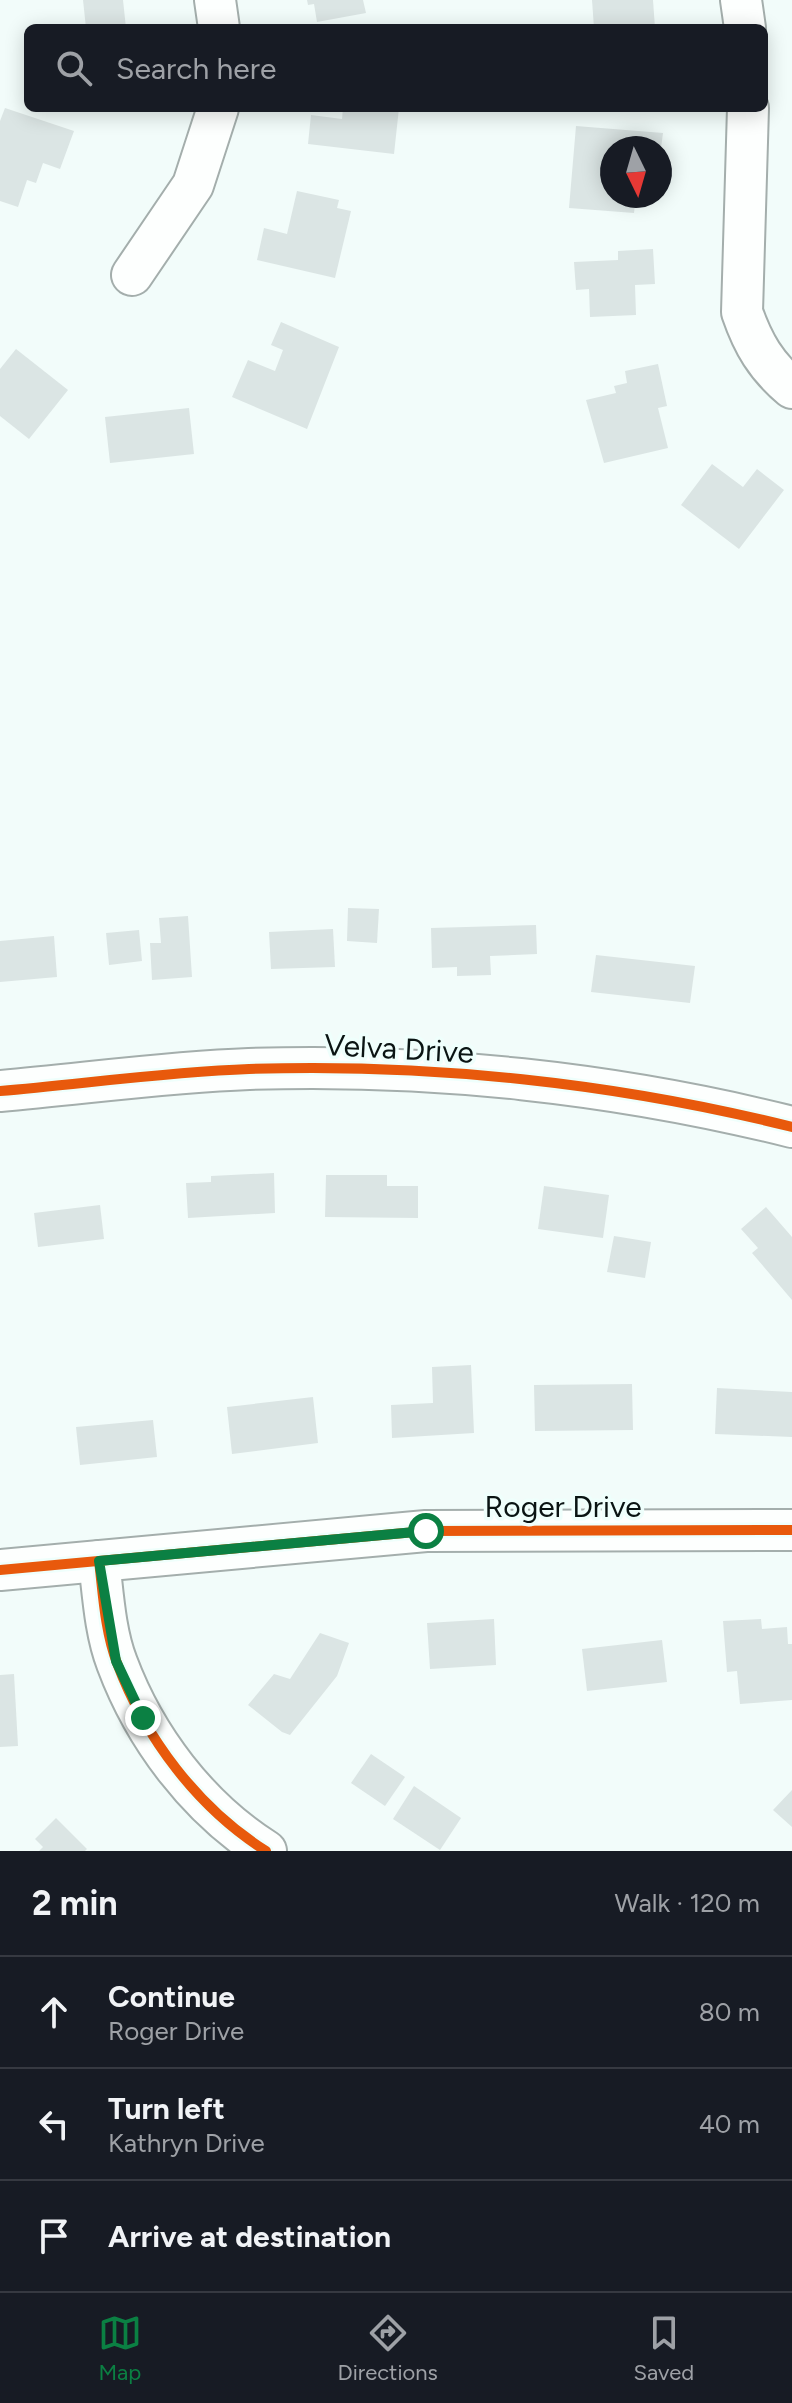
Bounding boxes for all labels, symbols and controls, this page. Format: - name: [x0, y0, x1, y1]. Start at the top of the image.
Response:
- search box: [24, 24, 768, 112]
- icon: search: [52, 46, 96, 90]
- text: Search here: [116, 50, 276, 87]
- north arrow: [600, 136, 672, 208]
- street label: Velva Drive: [323, 1026, 475, 1071]
- street label: Roger Drive: [484, 1488, 642, 1525]
- route start: [408, 1513, 444, 1549]
- route end: [125, 1700, 161, 1736]
- text: 2 min: [32, 1883, 118, 1924]
- text: Walk · 120 m: [615, 1887, 760, 1919]
- text: Continue: [108, 1978, 235, 2015]
- icon: ahead: [32, 1990, 76, 2034]
- text: 80 m: [699, 1996, 760, 2028]
- text: Roger Drive: [108, 2015, 244, 2047]
- text: Turn left: [108, 2090, 225, 2127]
- icon: left: [32, 2102, 76, 2146]
- text: 40 m: [699, 2108, 760, 2140]
- text: Kathryn Drive: [108, 2127, 265, 2159]
- icon: arrive: [32, 2214, 76, 2258]
- text: Arrive at destination: [108, 2218, 391, 2255]
- tab: Map: [98, 2311, 142, 2386]
- tab: Directions: [338, 2311, 438, 2386]
- tab: Saved: [633, 2311, 694, 2386]

